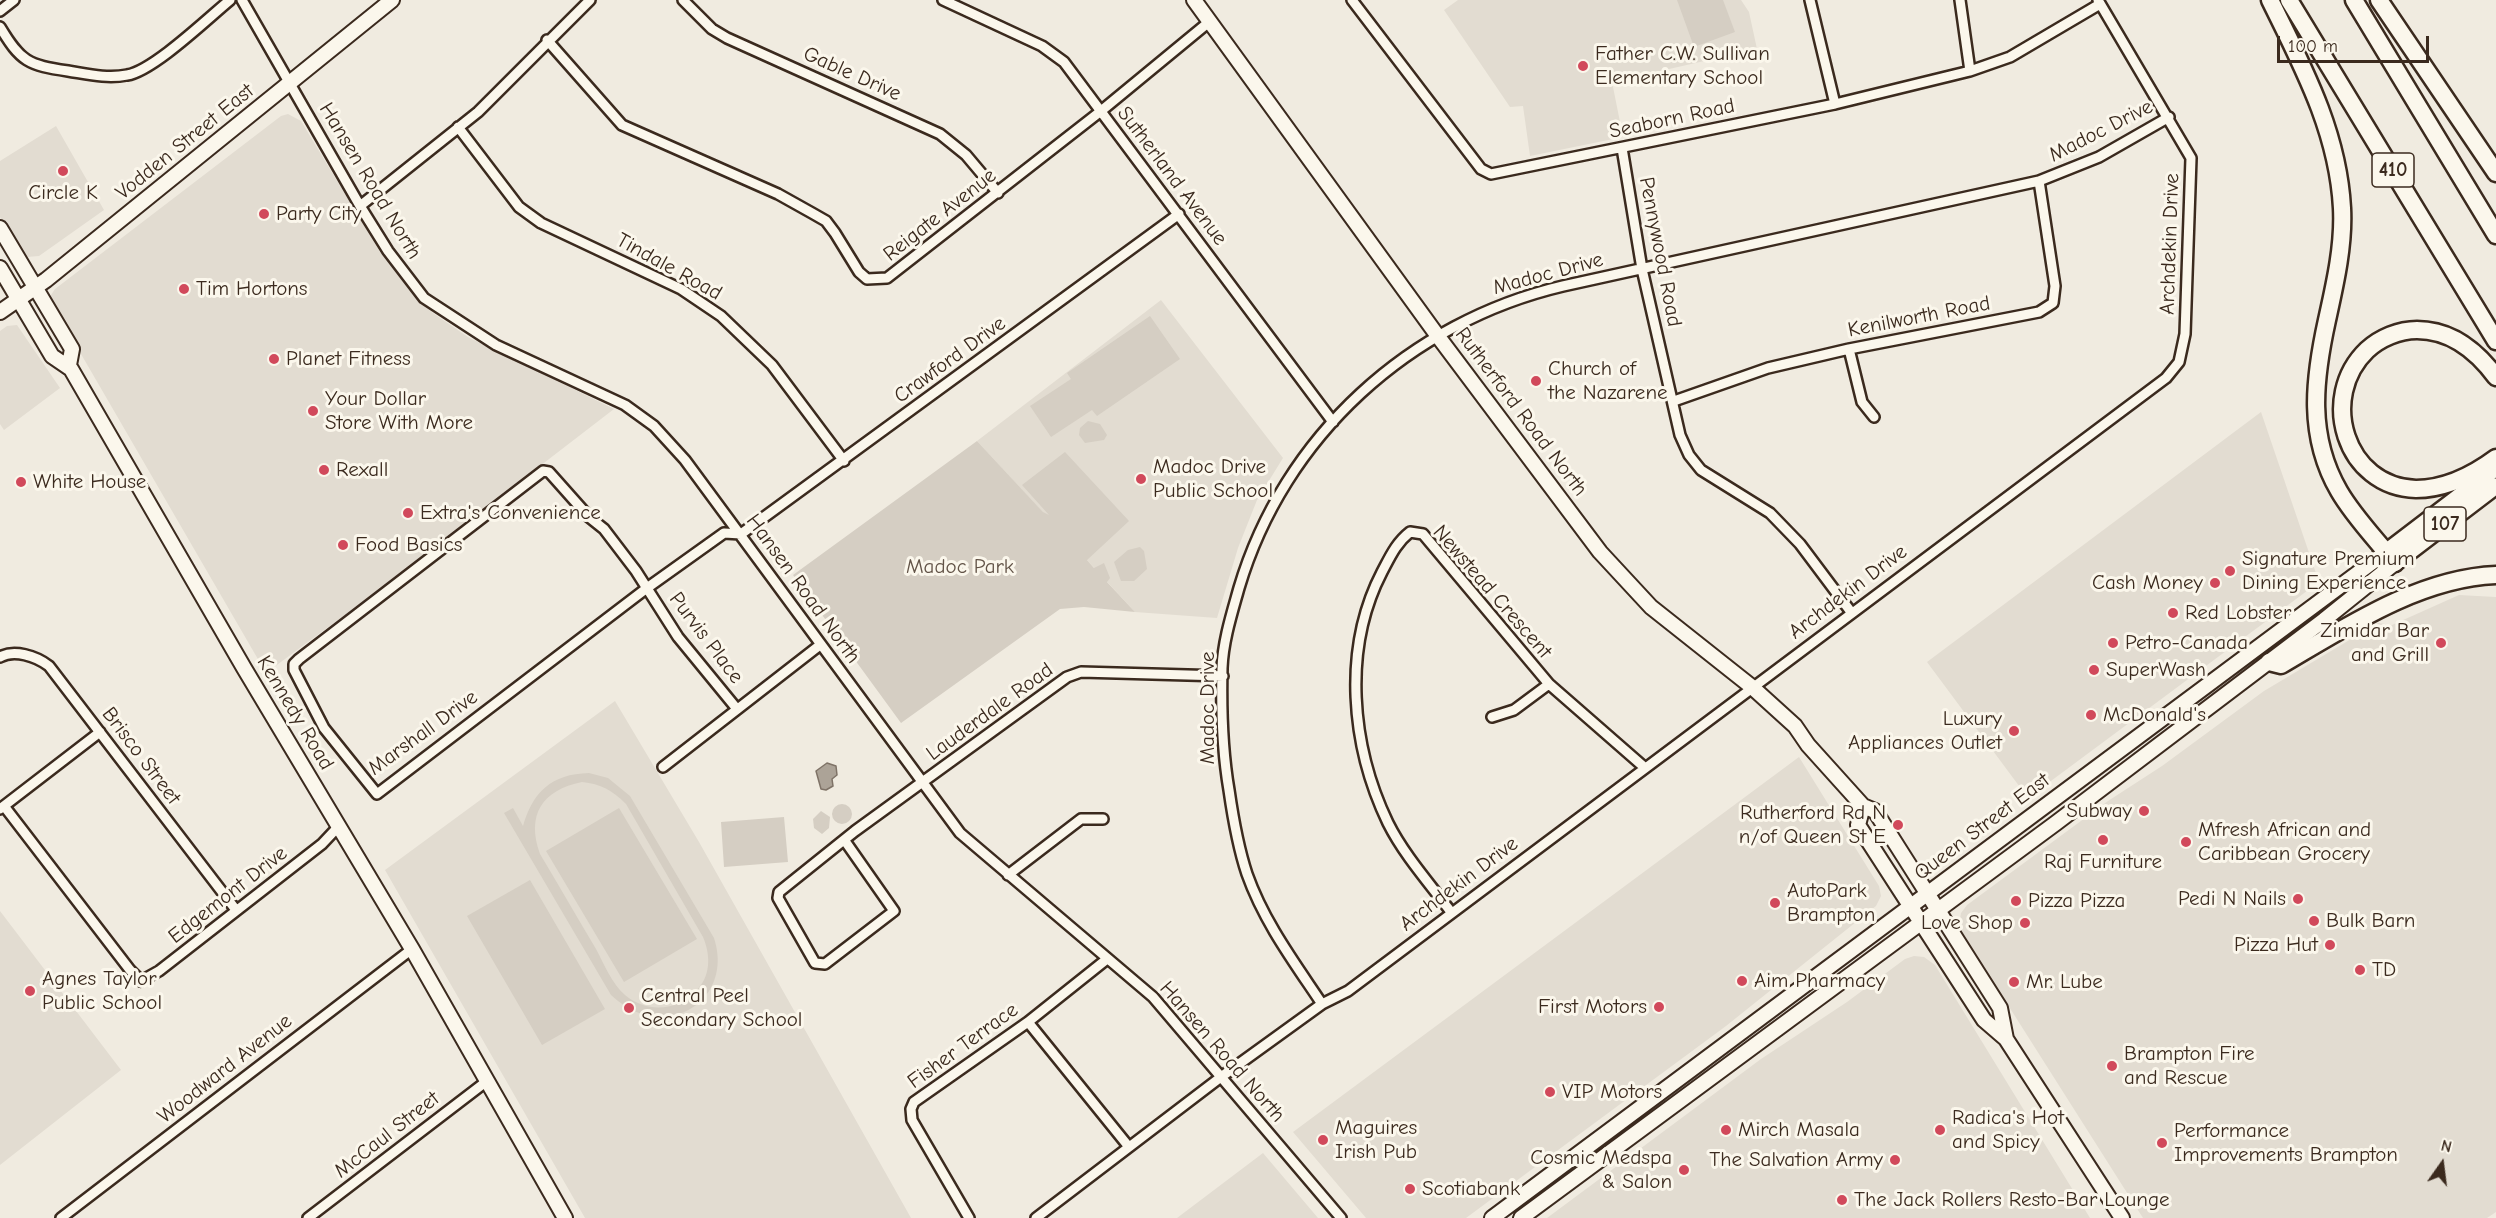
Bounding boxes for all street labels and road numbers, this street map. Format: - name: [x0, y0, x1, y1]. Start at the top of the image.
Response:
- street label: Gable Drive: [799, 41, 905, 107]
- street label: Vodden Street East: [111, 79, 259, 205]
- street label: Seaborn Road: [1607, 93, 1737, 145]
- street label: Madoc Drive: [2045, 94, 2157, 168]
- street label: Hansen Road North: [313, 98, 427, 264]
- street label: Sutherland Avenue: [1112, 101, 1232, 251]
- road number: 410: [2372, 153, 2414, 187]
- street label: Reigate Avenue: [879, 163, 1001, 267]
- street label: Archdekin Drive: [2155, 173, 2185, 315]
- street label: Pennywood Road: [1633, 175, 1687, 329]
- street label: Tindale Road: [612, 228, 726, 306]
- street label: Madoc Drive: [1490, 247, 1606, 301]
- street label: Kenilworth Road: [1846, 291, 1992, 343]
- street label: Crawford Drive: [889, 311, 1011, 409]
- street label: Rutherford Road North: [1449, 323, 1593, 501]
- road number: 107: [2424, 507, 2466, 541]
- street label: Hansen Road North: [740, 509, 866, 669]
- street label: Newstead Crescent: [1427, 520, 1557, 664]
- street label: Archdekin Drive: [1784, 539, 1912, 645]
- street label: Purvis Place: [663, 587, 749, 689]
- street label: Kennedy Road: [251, 651, 339, 775]
- street label: Madoc Drive: [1195, 651, 1221, 765]
- street label: Lauderdale Road: [922, 658, 1058, 766]
- street label: Marshall Drive: [363, 685, 483, 781]
- street label: Brisco Street: [96, 702, 186, 810]
- street label: Queen Street East: [1909, 768, 2055, 886]
- street label: Archdekin Drive: [1395, 831, 1523, 937]
- street label: Edgemont Drive: [164, 841, 292, 949]
- street label: Hansen Road North: [1154, 976, 1290, 1128]
- street label: Fisher Terrace: [903, 998, 1023, 1094]
- street label: Woodward Avenue: [153, 1009, 297, 1129]
- street label: McCaul Street: [329, 1086, 445, 1184]

